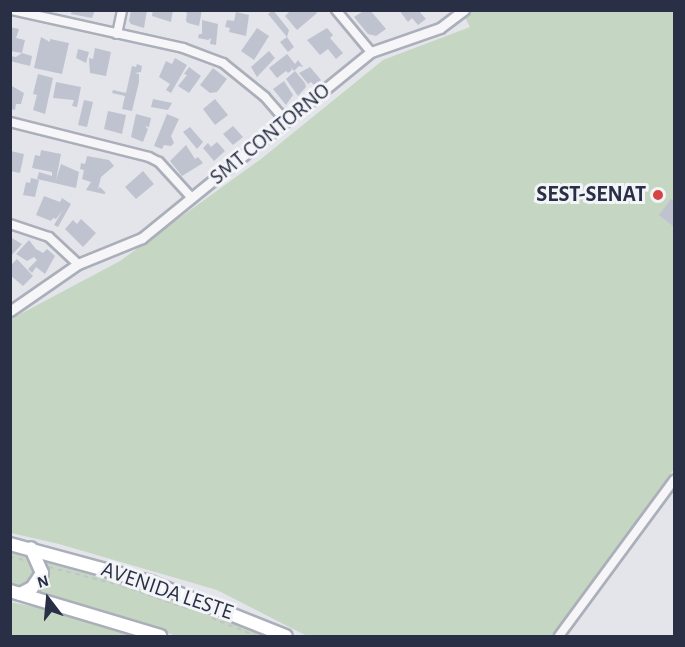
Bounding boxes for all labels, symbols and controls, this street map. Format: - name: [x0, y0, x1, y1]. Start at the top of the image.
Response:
- street label: SMT CONTORNO: [205, 77, 335, 191]
- place label: SEST-SENAT: [536, 182, 646, 208]
- marker: SEST-SENAT: [651, 188, 665, 202]
- street label: AVENIDA LESTE: [98, 556, 236, 626]
- north arrow: [18, 569, 78, 629]
- text: N: [35, 572, 51, 591]

